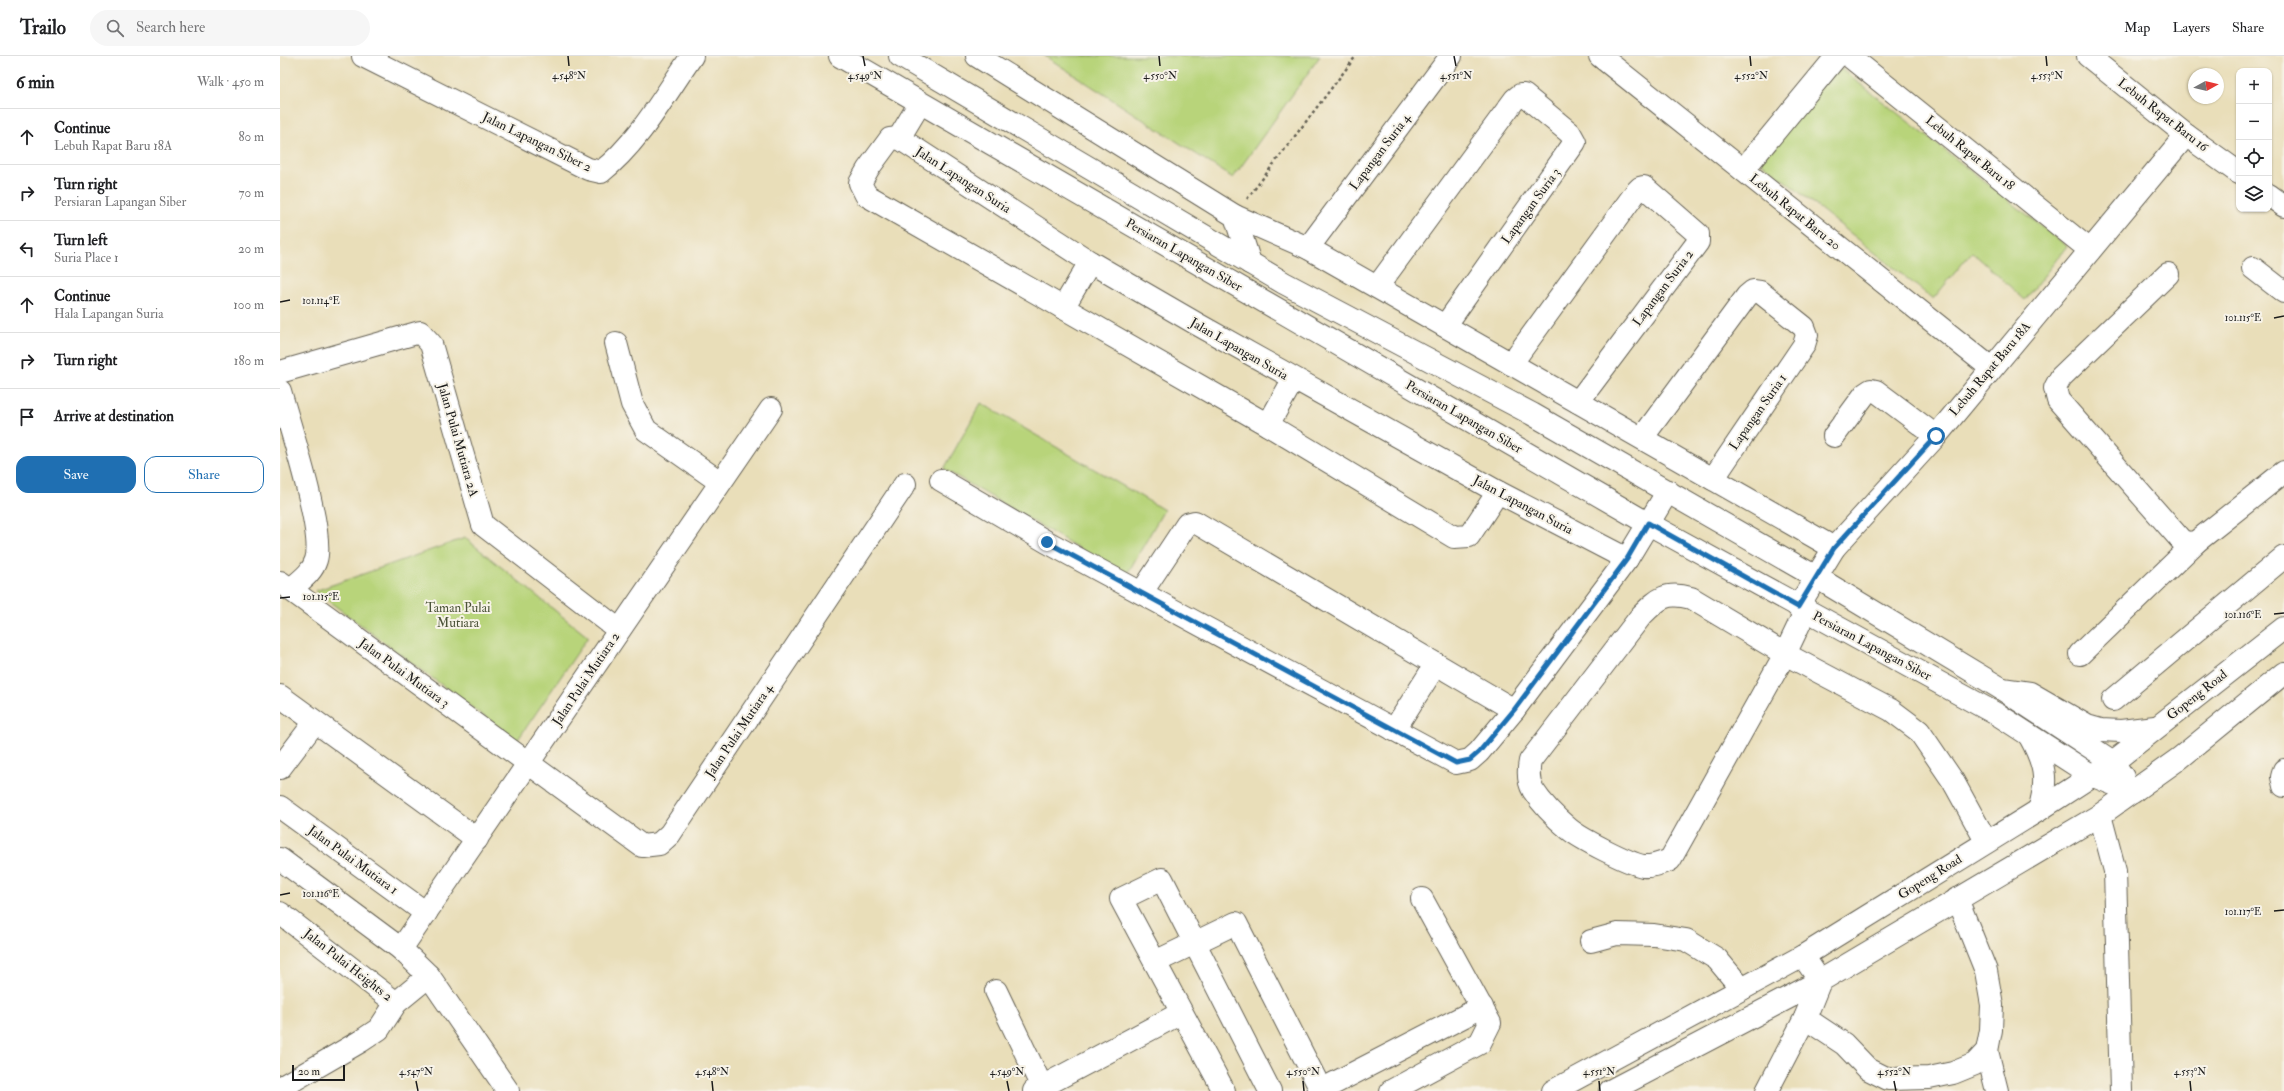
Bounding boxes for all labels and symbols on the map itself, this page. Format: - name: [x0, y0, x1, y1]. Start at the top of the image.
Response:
- north arrow: [2188, 68, 2224, 104]
- text: 4.548°N: [552, 70, 586, 82]
- text: 4.549°N: [848, 70, 882, 82]
- text: 4.550°N: [1143, 70, 1177, 82]
- text: 4.551°N: [1440, 70, 1472, 82]
- text: 4.552°N: [1734, 70, 1768, 82]
- text: 4.553°N: [2031, 70, 2063, 82]
- street label: Lebuh Rapat Baru 16: [2114, 75, 2213, 157]
- street label: Jalan Lapangan Siber 2: [478, 108, 595, 176]
- street label: Lapangan Suria 4: [1346, 110, 1415, 194]
- street label: Lebuh Rapat Baru 18: [1922, 112, 2018, 195]
- street label: Jalan Lapangan Suria: [911, 143, 1014, 218]
- street label: Lapangan Suria 3: [1498, 165, 1565, 248]
- street label: Lebuh Rapat Baru 20: [1746, 170, 1844, 254]
- street label: Persiaran Lapangan Siber: [1122, 215, 1245, 296]
- street label: Lapangan Suria 2: [1629, 246, 1698, 330]
- text: 101.114°E: [302, 295, 340, 307]
- text: 101.115°E: [2225, 312, 2261, 324]
- street label: Jalan Lapangan Suria: [1186, 314, 1291, 385]
- street label: Lebuh Rapat Baru 18A: [1946, 318, 2035, 420]
- street label: Lapangan Suria 1: [1726, 370, 1791, 454]
- street label: Persiaran Lapangan Siber: [1402, 377, 1525, 458]
- street label: Jalan Pulai Mutiara 2A: [434, 380, 482, 499]
- route start: [1927, 427, 1945, 445]
- street label: Jalan Lapangan Suria: [1469, 472, 1576, 539]
- route end: [1038, 533, 1056, 551]
- text: 101.115°E: [303, 591, 339, 603]
- park label: Taman Pulai Mutiara: [426, 600, 491, 631]
- street label: Persiaran Lapangan Siber: [1809, 608, 1934, 685]
- text: 101.116°E: [2225, 609, 2261, 621]
- street label: Jalan Pulai Mutiara 2: [548, 629, 623, 730]
- street label: Jalan Pulai Mutiara 3: [355, 634, 452, 711]
- street label: Gopeng Road: [2164, 666, 2231, 724]
- street label: Jalan Pulai Mutiara 4: [701, 680, 777, 782]
- street label: Jalan Pulai Mutiara 1: [304, 821, 401, 898]
- street label: Gopeng Road: [1895, 851, 1966, 904]
- text: 101.116°E: [303, 888, 339, 900]
- text: 101.117°E: [2225, 906, 2261, 918]
- street label: Jalan Pulai Heights 2: [300, 925, 396, 1005]
- scale bar: [292, 1063, 345, 1082]
- text: 4.547°N: [399, 1066, 433, 1078]
- text: 4.548°N: [695, 1066, 729, 1078]
- text: 4.549°N: [990, 1066, 1024, 1078]
- text: 4.550°N: [1286, 1066, 1320, 1078]
- text: 4.551°N: [1583, 1066, 1615, 1078]
- text: 4.552°N: [1877, 1066, 1911, 1078]
- text: 4.553°N: [2174, 1066, 2206, 1078]

